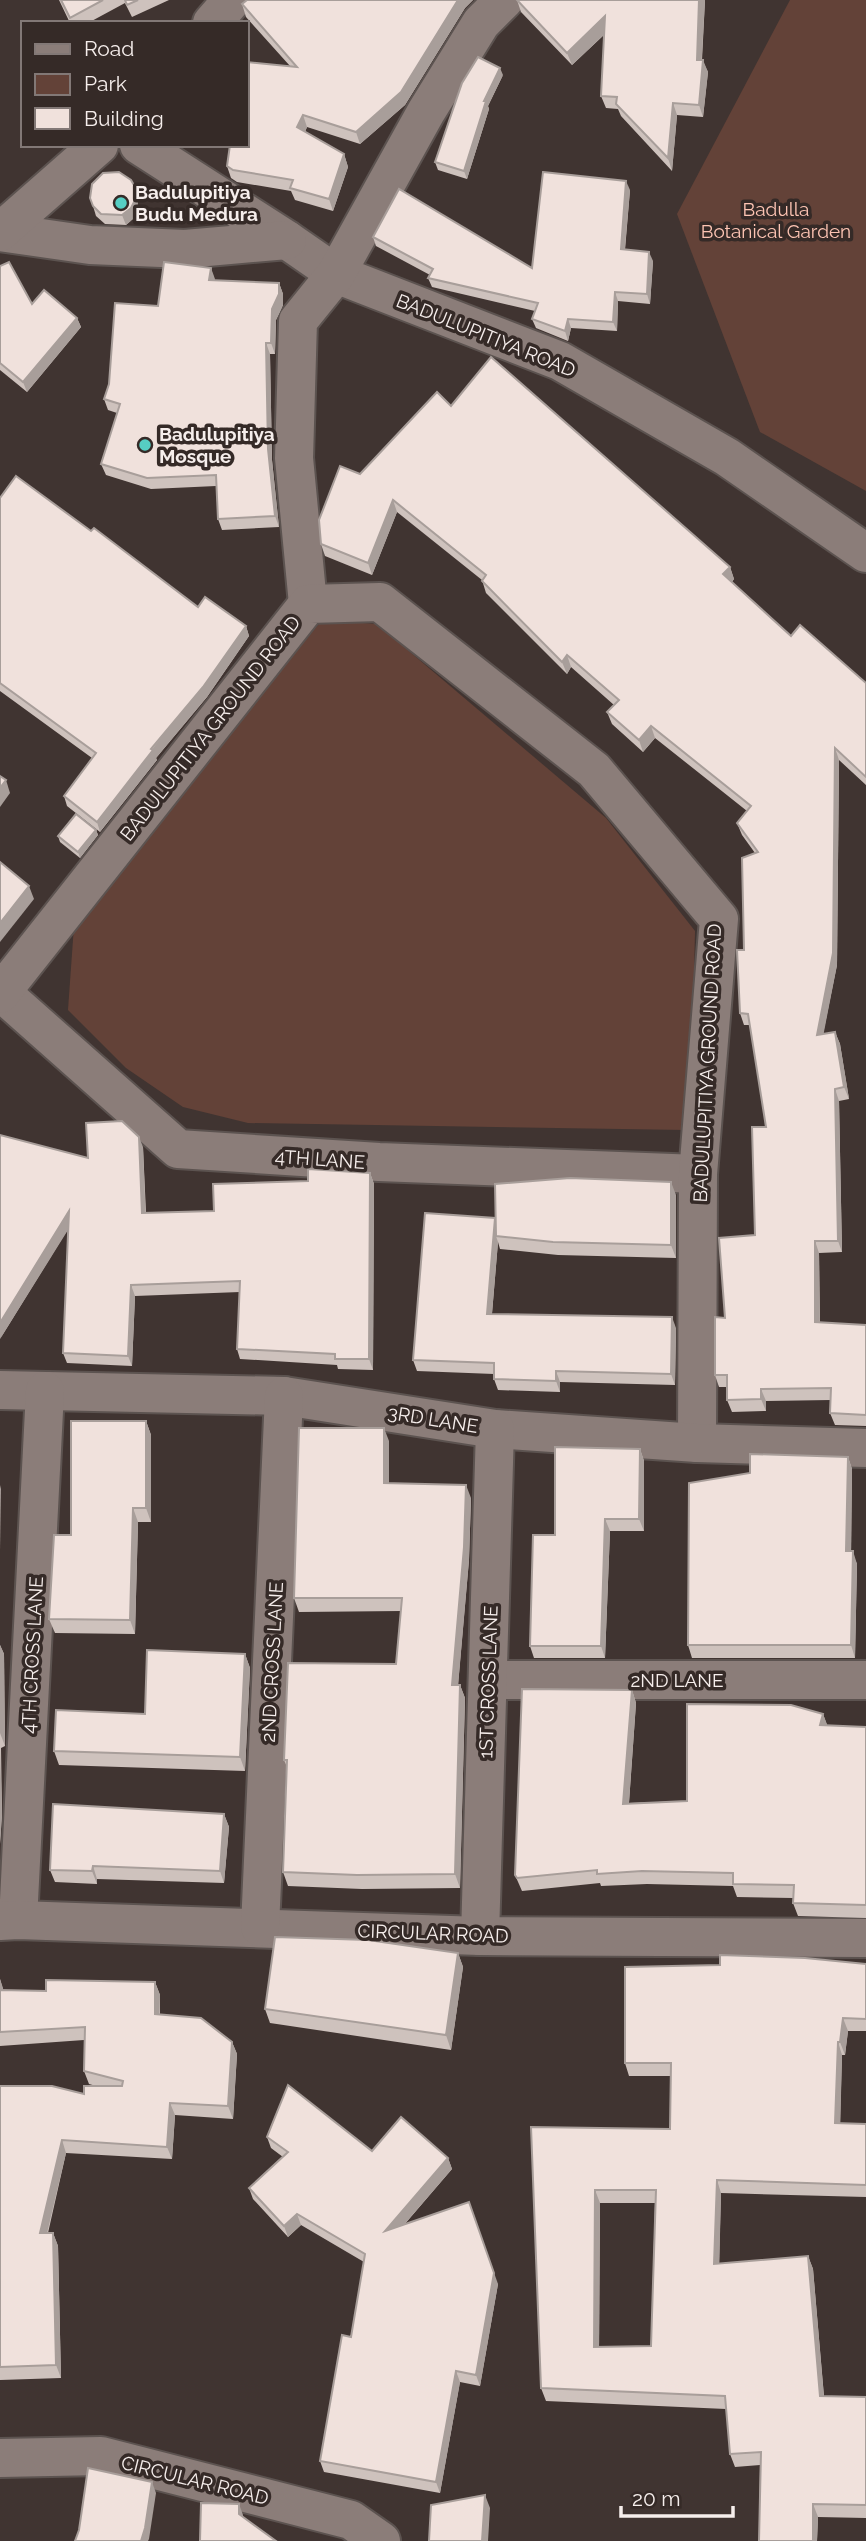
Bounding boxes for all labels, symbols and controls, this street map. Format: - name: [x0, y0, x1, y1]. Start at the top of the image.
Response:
- legend: [21, 21, 248, 147]
- text: Road: [84, 36, 134, 61]
- text: Park: [84, 71, 127, 96]
- text: Building: [84, 106, 164, 131]
- place label: Badulupitiya Budu Medura: [135, 181, 258, 225]
- marker: Badulupitiya Budu Medura: [113, 195, 129, 211]
- park label: Badulla Botanical Garden: [701, 198, 851, 242]
- street label: BADULUPITIYA ROAD: [393, 289, 579, 381]
- place label: Badulupitiya Mosque: [159, 423, 275, 467]
- marker: Badulupitiya Mosque: [137, 437, 153, 453]
- street label: BADULUPITIYA GROUND ROAD: [115, 611, 305, 845]
- street label: BADULUPITIYA GROUND ROAD: [689, 923, 725, 1203]
- street label: 4TH LANE: [274, 1145, 366, 1173]
- street label: 3RD LANE: [386, 1401, 480, 1437]
- street label: 4TH CROSS LANE: [17, 1576, 47, 1734]
- street label: 2ND CROSS LANE: [257, 1581, 287, 1743]
- street label: 1ST CROSS LANE: [474, 1605, 502, 1759]
- street label: 2ND LANE: [630, 1669, 724, 1691]
- street label: CIRCULAR ROAD: [357, 1919, 509, 1947]
- street label: CIRCULAR ROAD: [119, 2451, 271, 2509]
- scale bar: [621, 2474, 733, 2518]
- text: 20 m: [632, 2486, 680, 2511]

